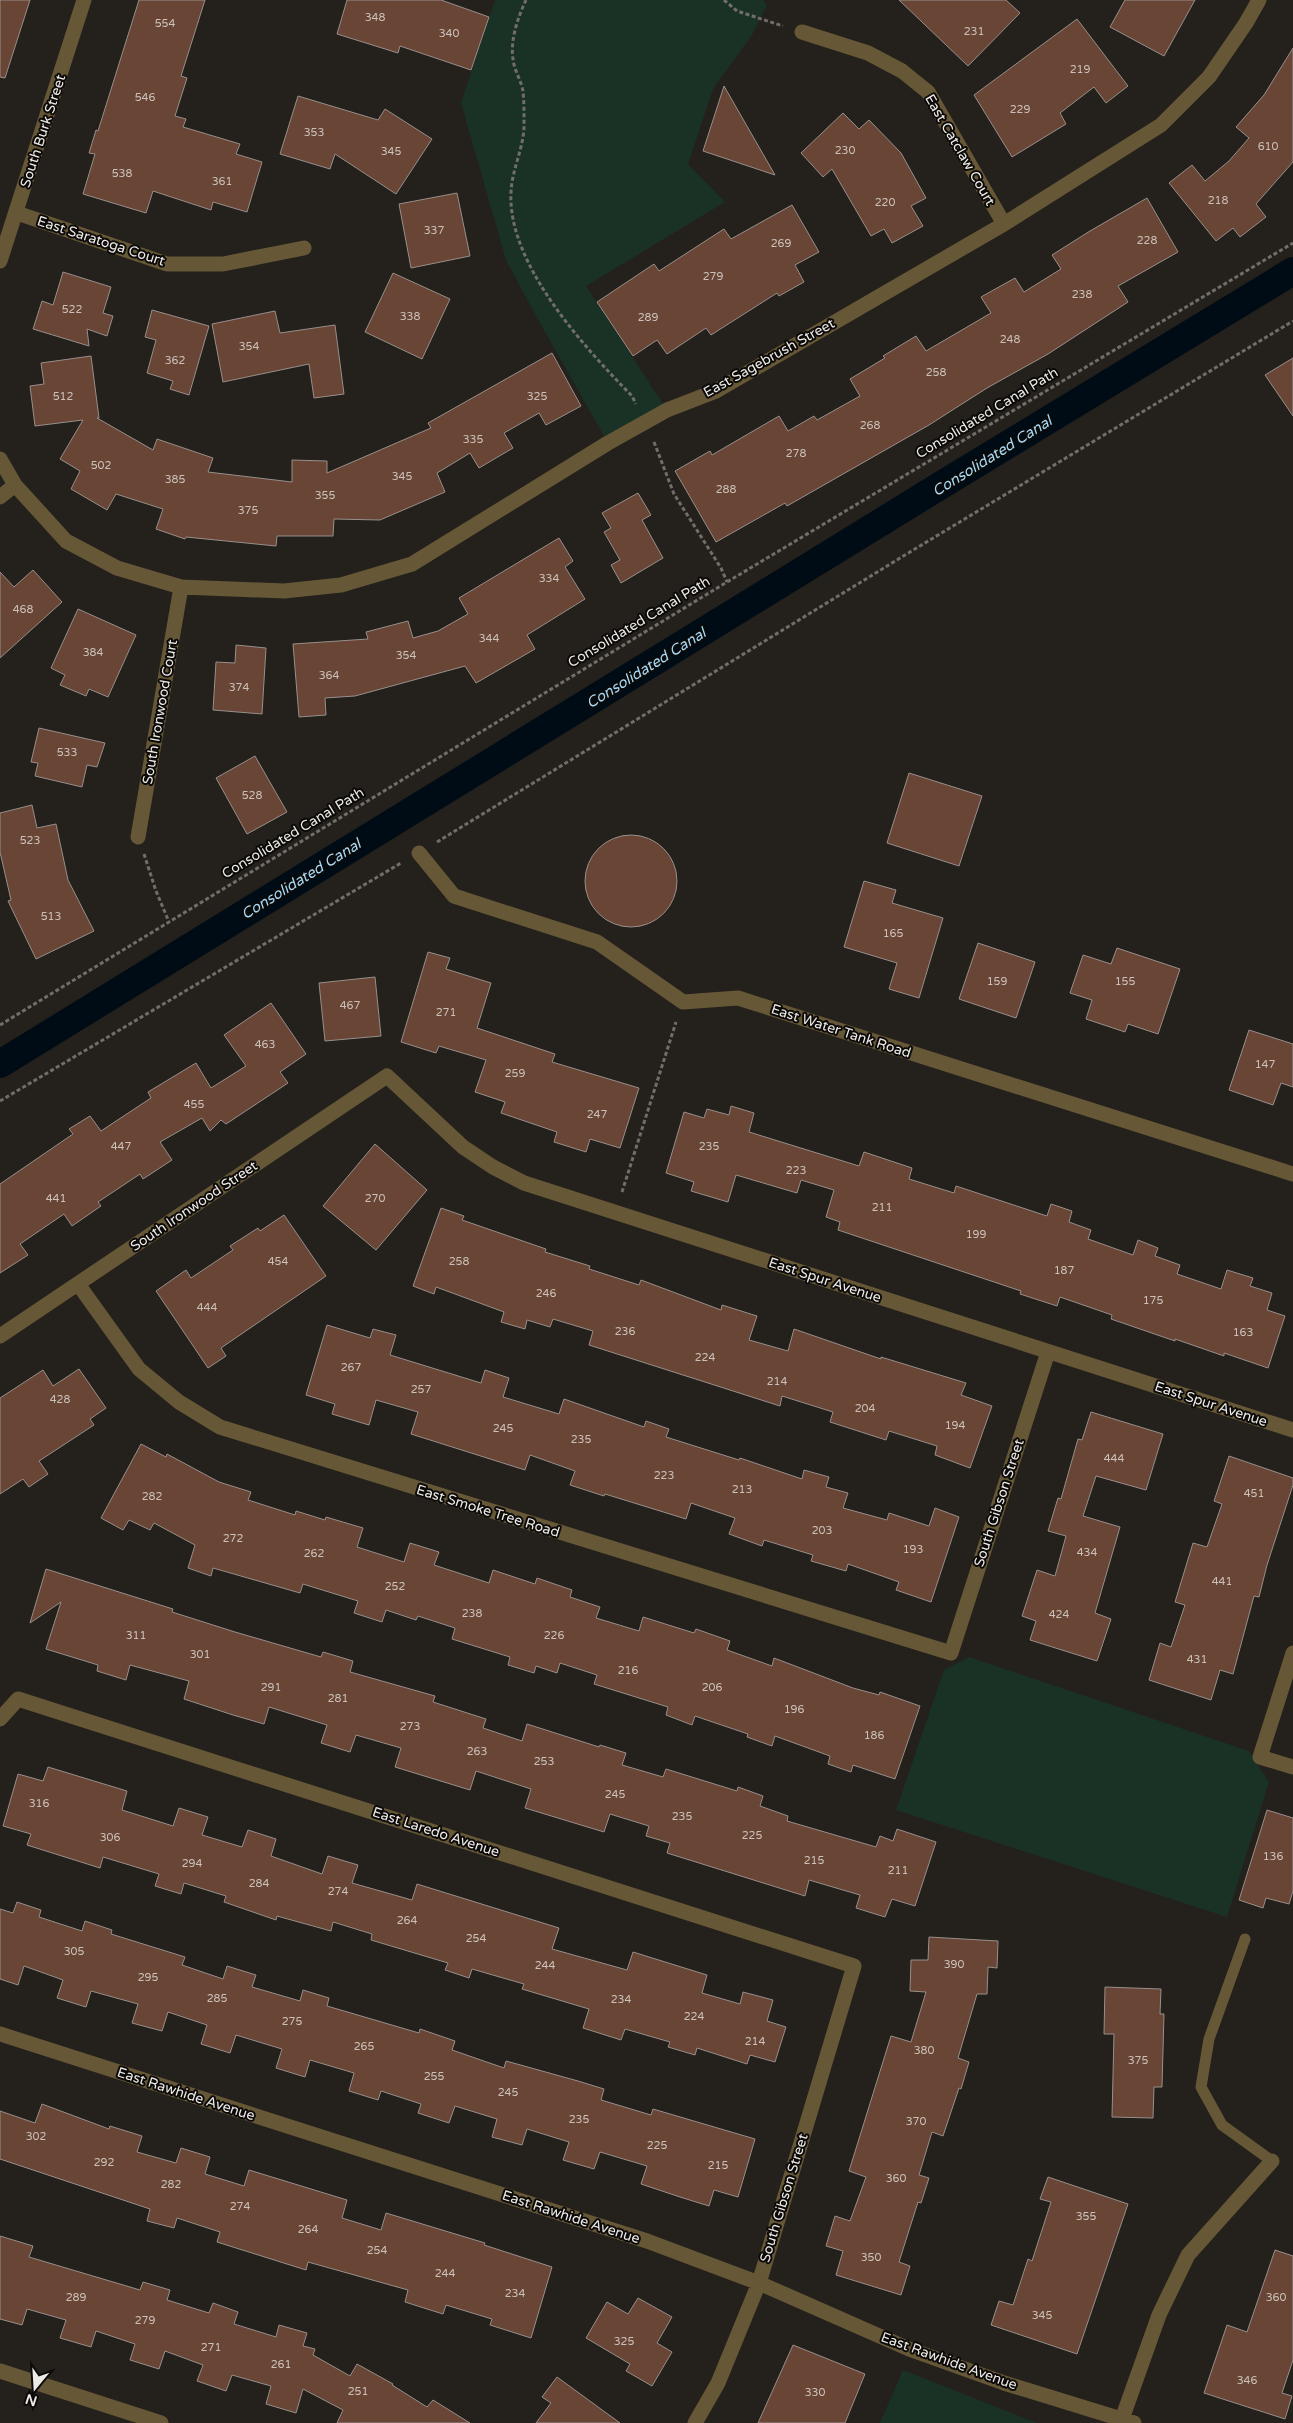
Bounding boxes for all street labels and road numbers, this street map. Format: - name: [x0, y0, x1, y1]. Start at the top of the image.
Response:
- street label: South Burk Street: [17, 72, 70, 190]
- street label: East Catclaw Court: [921, 91, 999, 209]
- street label: East Saratoga Court: [35, 212, 168, 270]
- street label: East Sagebrush Street: [700, 315, 838, 401]
- street label: Consolidated Canal Path: [913, 364, 1061, 462]
- street label: Consolidated Canal Path: [565, 573, 713, 671]
- street label: South Ironwood Court: [139, 638, 181, 786]
- street label: Consolidated Canal Path: [219, 784, 367, 882]
- street label: East Water Tank Road: [769, 1000, 913, 1062]
- street label: South Ironwood Street: [127, 1157, 261, 1255]
- street label: East Spur Avenue: [767, 1254, 883, 1306]
- street label: East Spur Avenue: [1153, 1378, 1269, 1430]
- street label: South Gibson Street: [970, 1436, 1028, 1569]
- street label: East Smoke Tree Road: [414, 1481, 562, 1541]
- street label: East Laredo Avenue: [370, 1803, 502, 1861]
- street label: East Rawhide Avenue: [115, 2064, 257, 2124]
- street label: South Gibson Street: [756, 2131, 812, 2264]
- street label: East Rawhide Avenue: [500, 2187, 642, 2247]
- street label: East Rawhide Avenue: [879, 2328, 1019, 2394]

